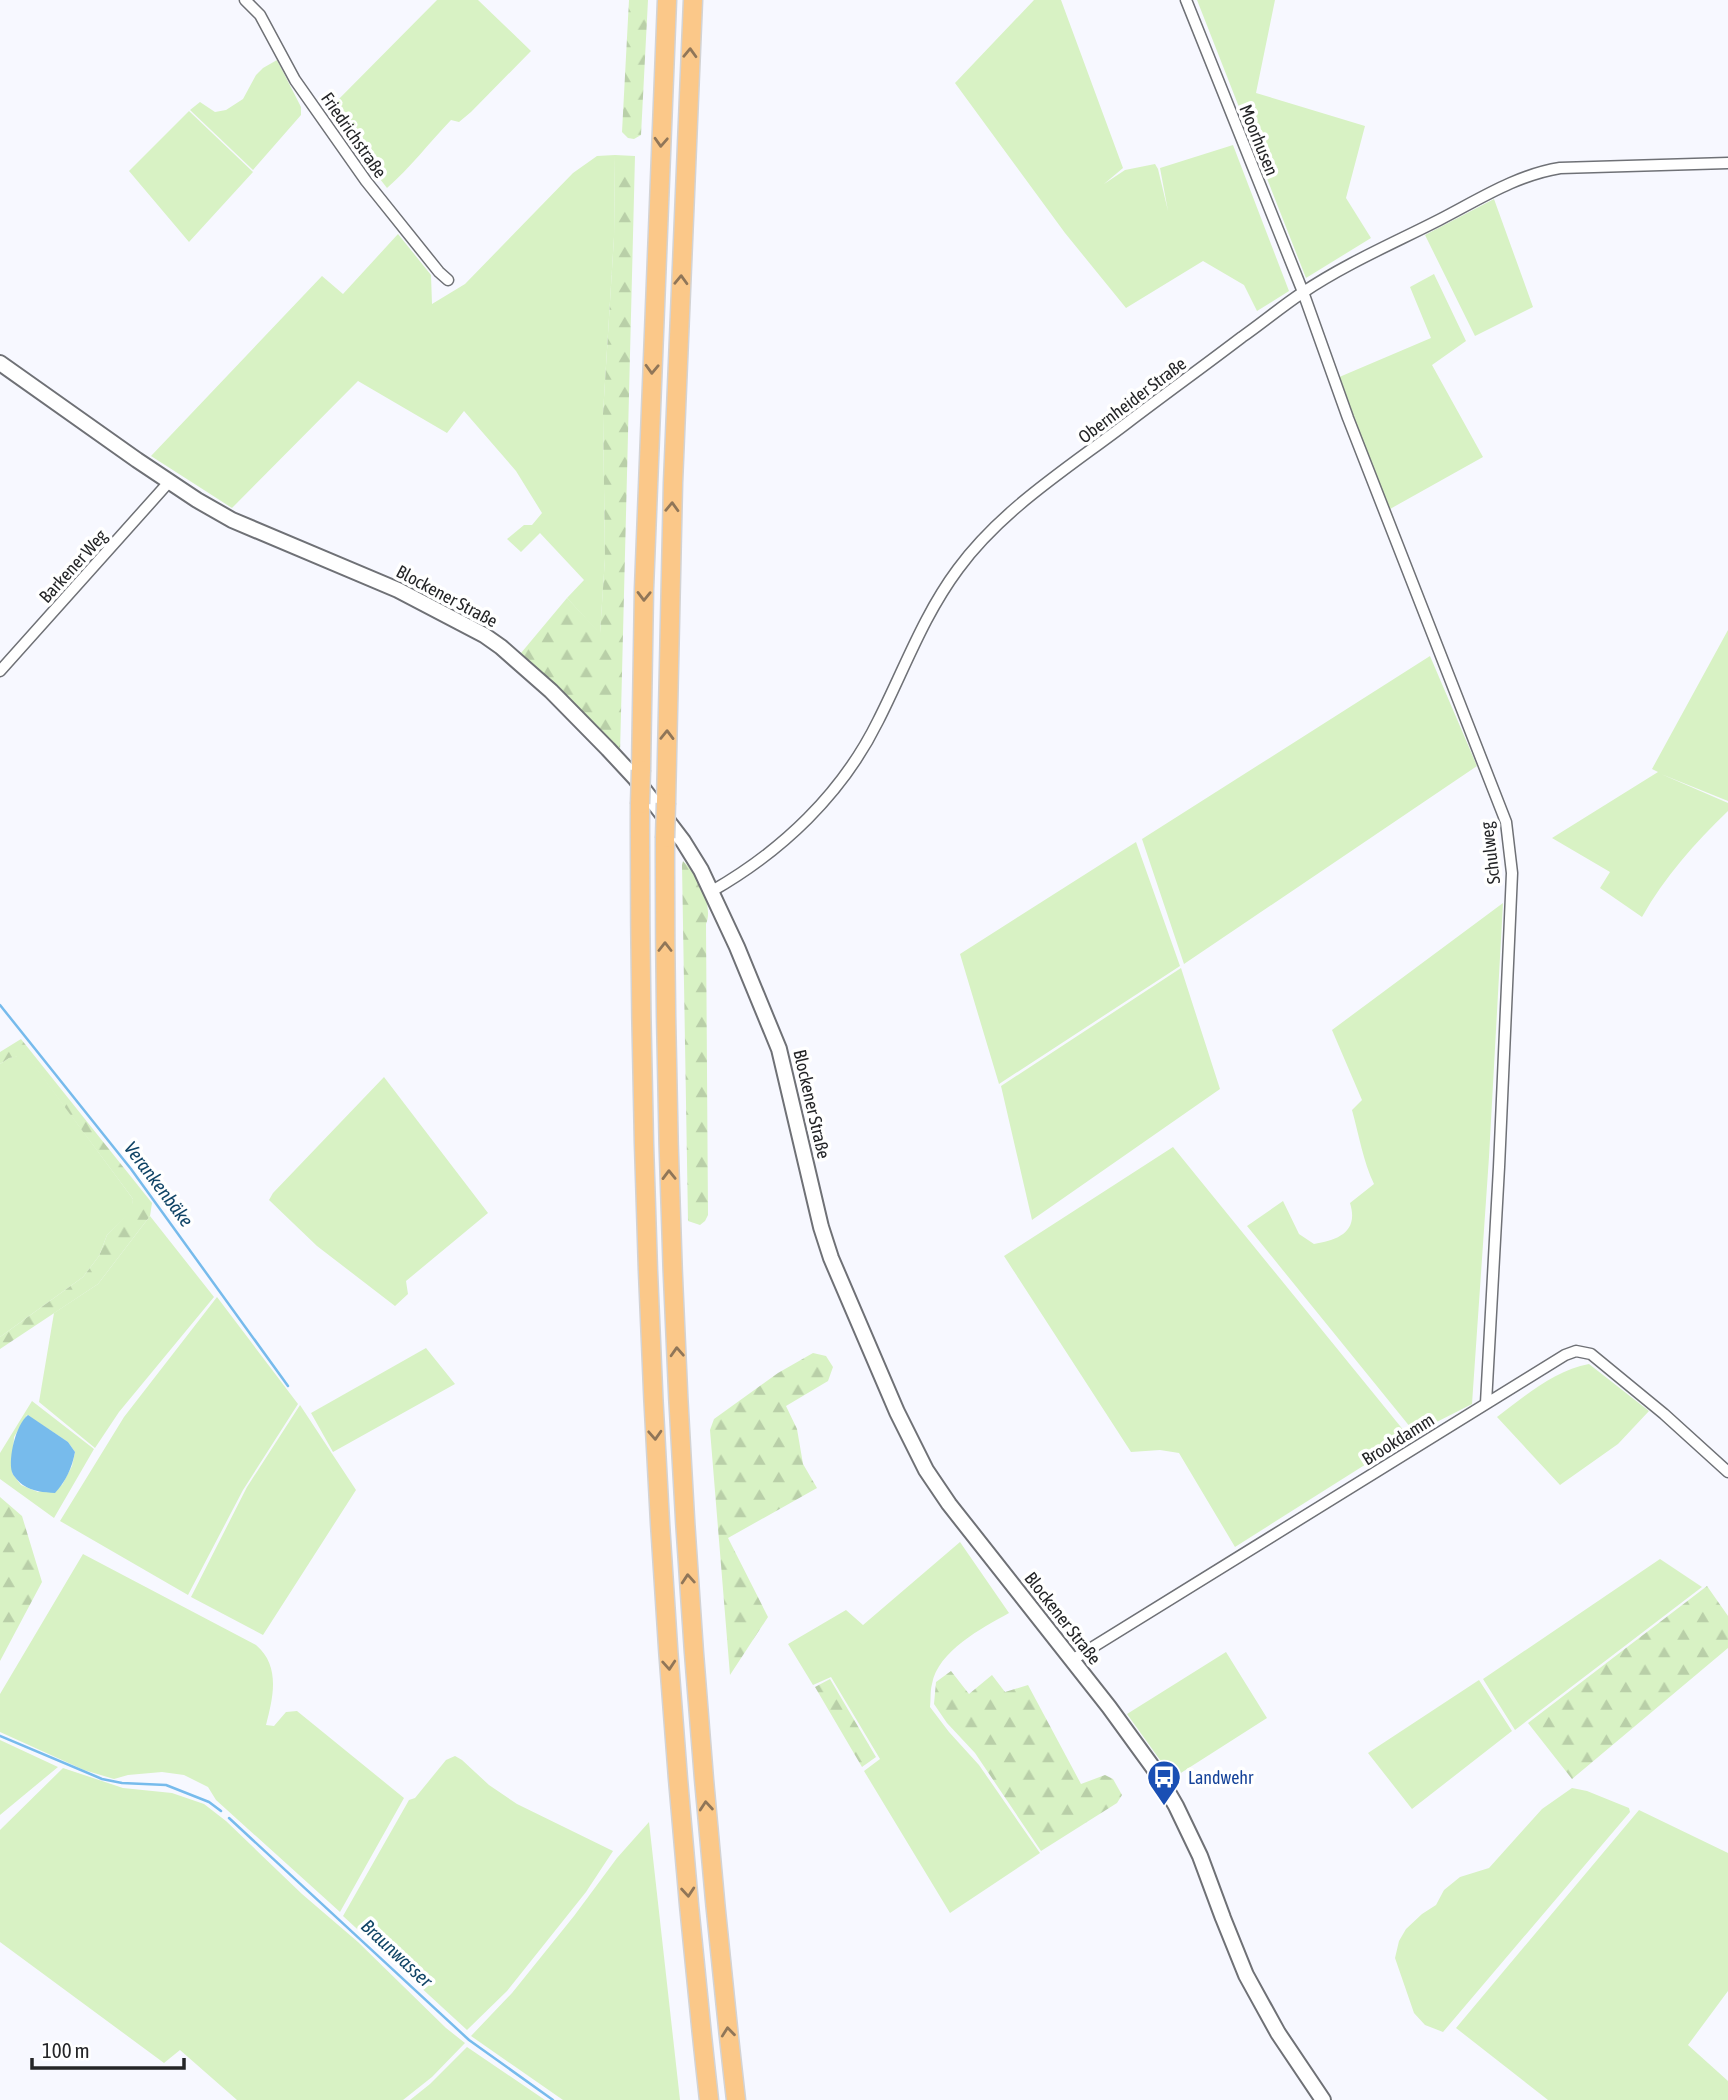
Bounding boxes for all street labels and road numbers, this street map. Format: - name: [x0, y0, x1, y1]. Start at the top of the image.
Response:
- street label: Friedrichstraße: [317, 88, 391, 182]
- street label: Moorhusen: [1235, 101, 1283, 179]
- street label: Obernheider Straße: [1074, 353, 1190, 447]
- street label: Barkener Weg: [35, 525, 111, 607]
- street label: Blockener Straße: [393, 561, 501, 631]
- street label: Schulweg: [1476, 820, 1504, 885]
- street label: Blockener Straße: [789, 1047, 835, 1161]
- street label: Brookdamm: [1358, 1409, 1438, 1469]
- street label: Blockener Straße: [1020, 1568, 1106, 1668]

